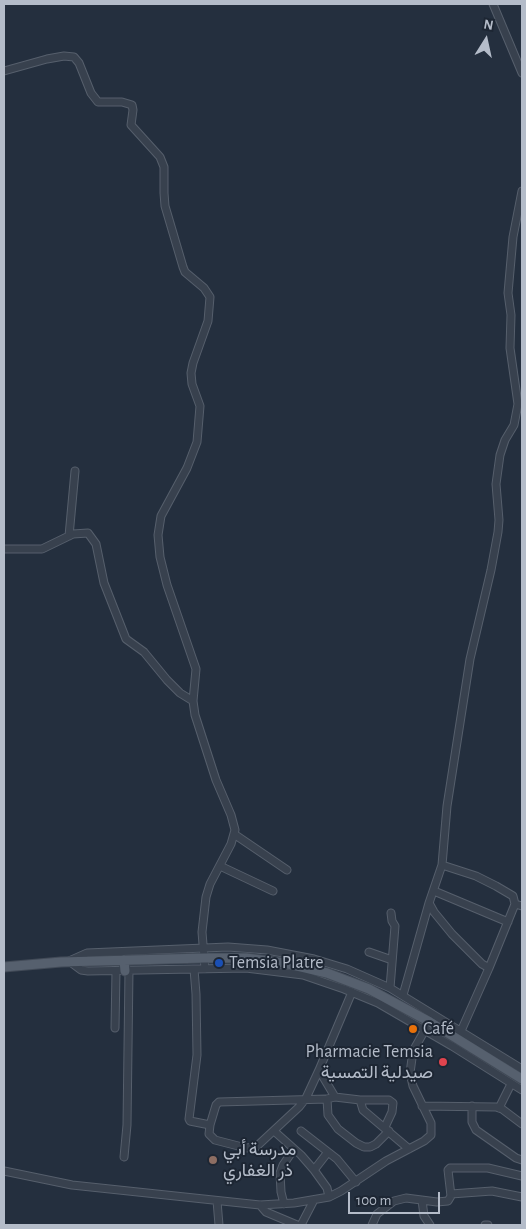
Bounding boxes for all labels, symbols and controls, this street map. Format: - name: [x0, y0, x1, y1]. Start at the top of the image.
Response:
- north arrow: [461, 15, 511, 65]
- text: N: [483, 17, 495, 33]
- place label: Temsia Platre: [229, 952, 324, 974]
- marker: Temsia Platre: [213, 957, 225, 969]
- place label: Café: [423, 1018, 454, 1040]
- marker: Café: [407, 1023, 419, 1035]
- place label: Pharmacie Temsia صيدلية التمسية: [305, 1041, 433, 1084]
- marker: Pharmacie Temsia صيدلية التمسية: [437, 1056, 449, 1068]
- place label: مدرسة أبي ذر الغفاري: [223, 1139, 296, 1182]
- marker: مدرسة أبي ذر الغفاري: [207, 1154, 219, 1166]
- scale bar: [351, 1182, 444, 1214]
- text: 100 m: [356, 1193, 391, 1208]

